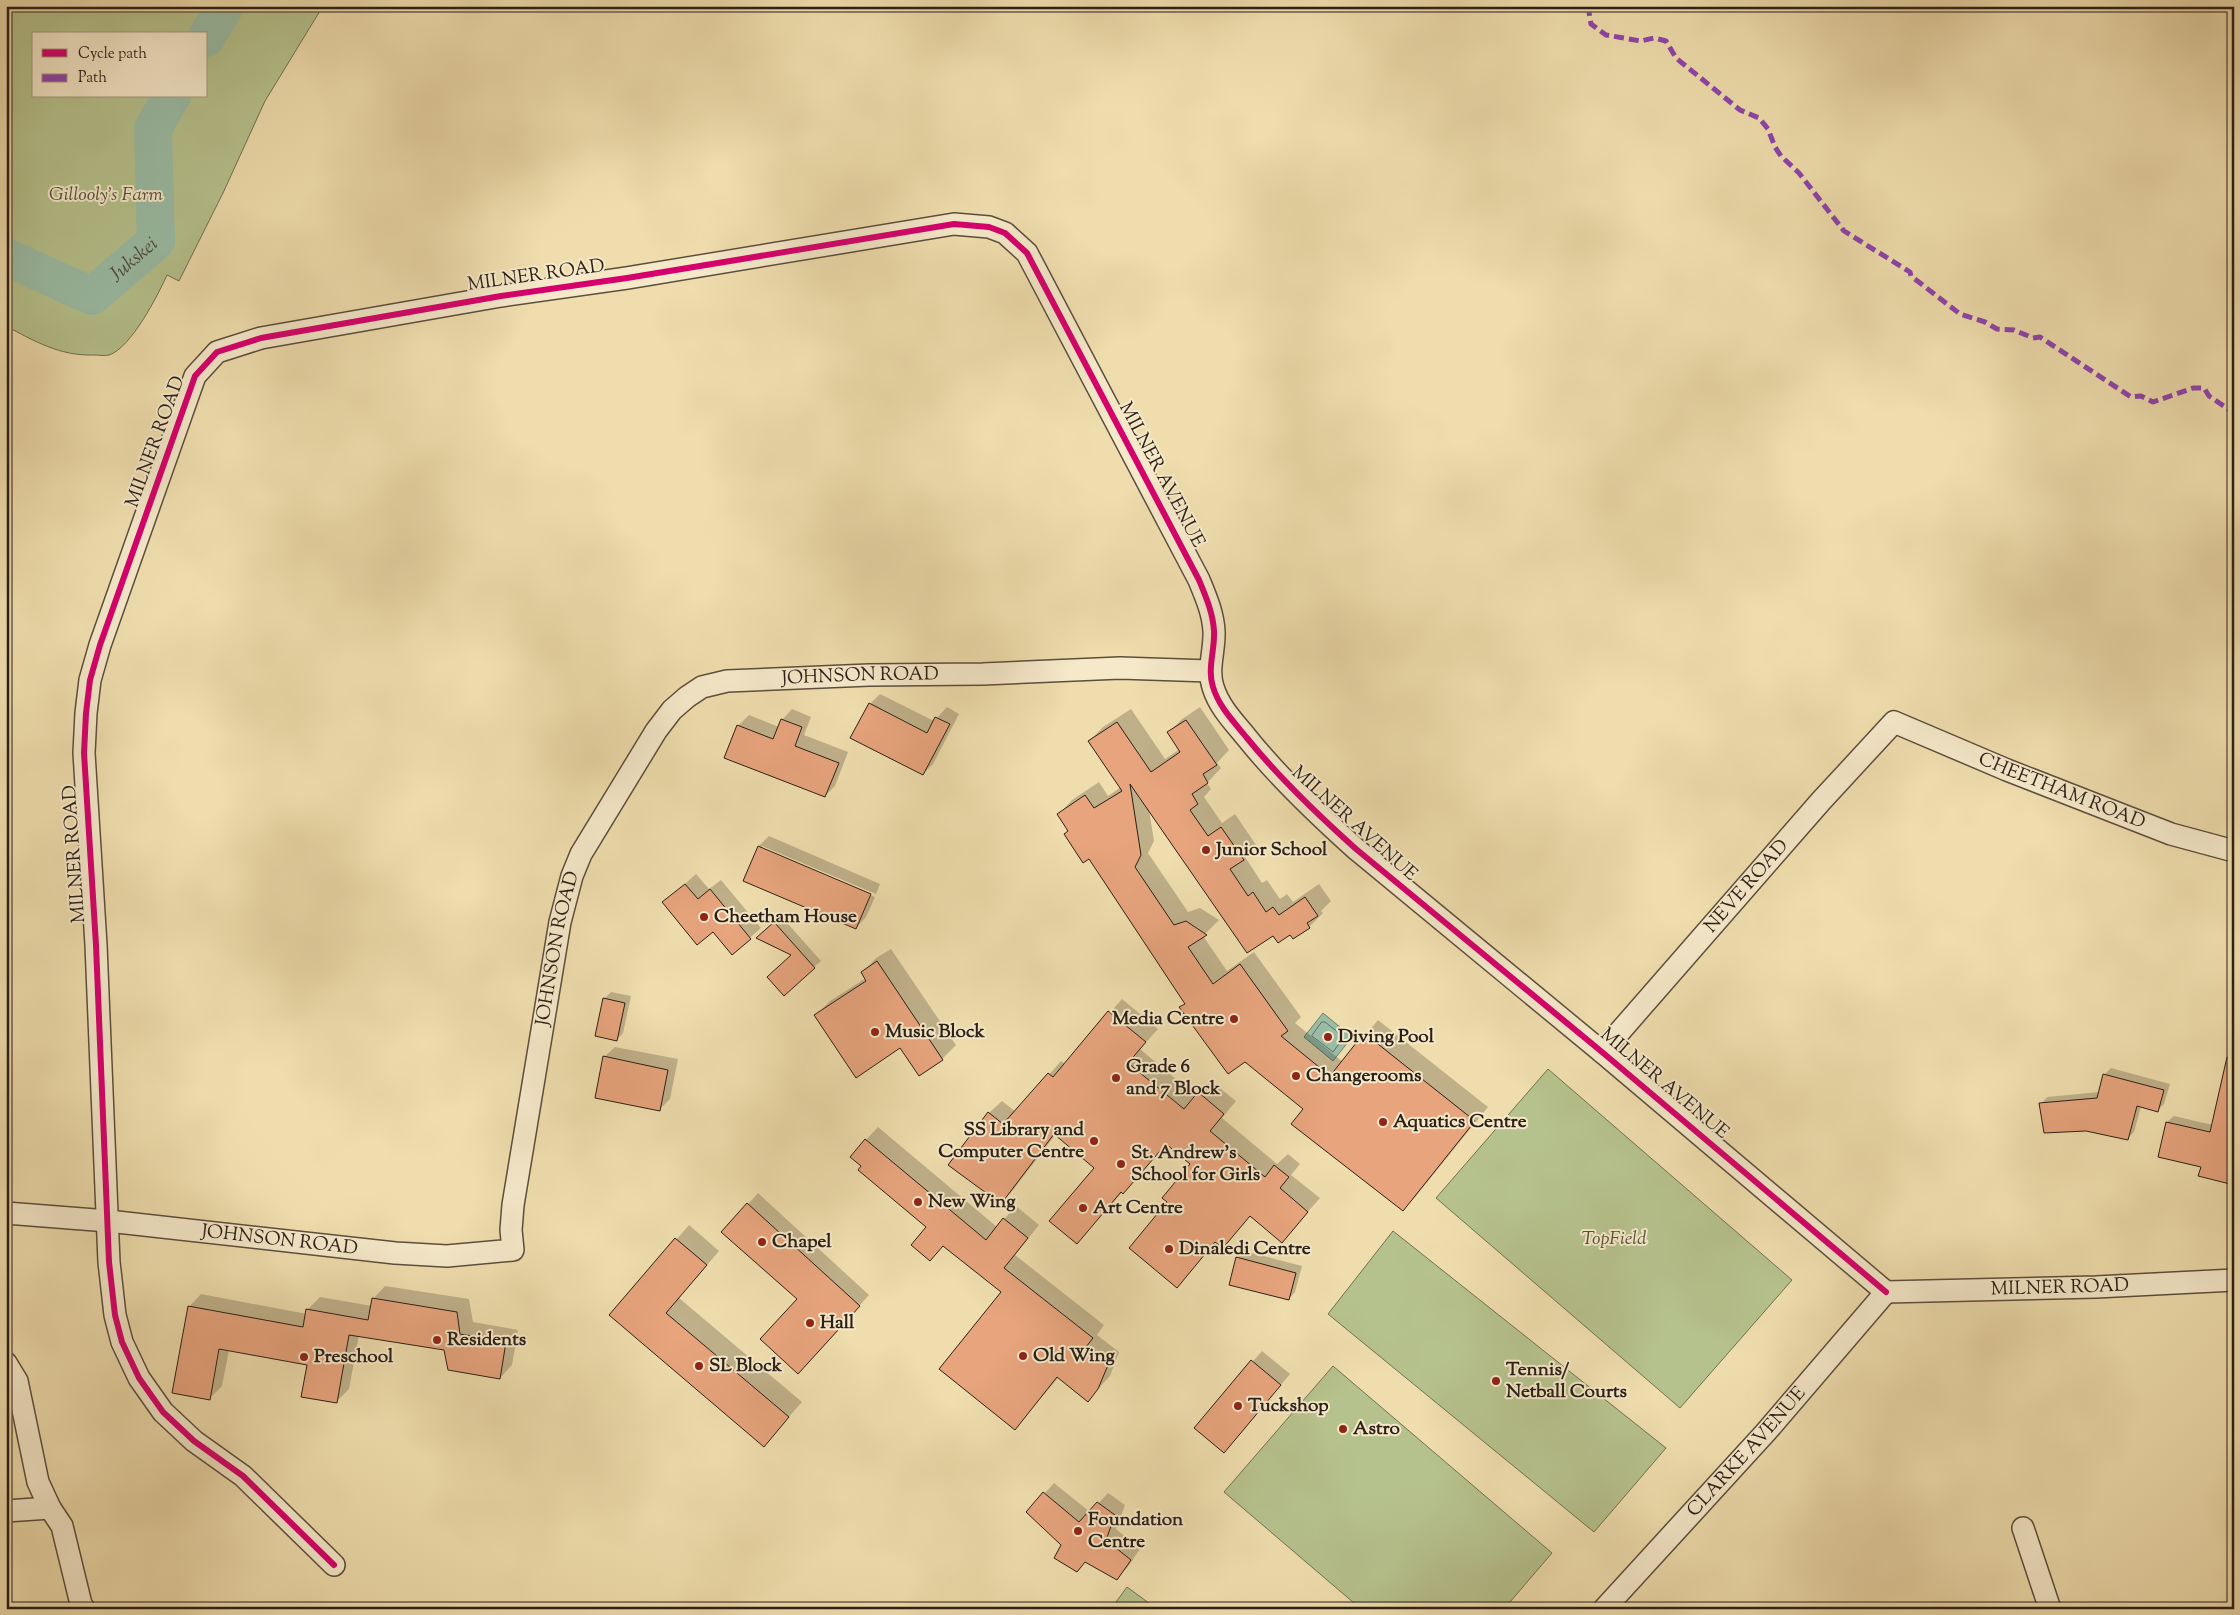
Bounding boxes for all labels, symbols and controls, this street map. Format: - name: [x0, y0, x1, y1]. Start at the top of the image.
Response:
- legend: [32, 32, 208, 98]
- text: Cycle path: [78, 44, 147, 65]
- text: Path: [78, 68, 107, 89]
- park label: Gillooly's Farm: [49, 182, 163, 209]
- water label: Jukskei: [103, 231, 165, 290]
- street label: MILNER ROAD: [466, 253, 606, 299]
- street label: MILNER ROAD: [120, 372, 192, 512]
- street label: MILNER AVENUE: [1111, 398, 1211, 553]
- street label: JOHNSON ROAD: [780, 661, 939, 692]
- street label: CHEETHAM ROAD: [1974, 746, 2149, 836]
- street label: MILNER AVENUE: [1285, 760, 1423, 888]
- street label: MILNER ROAD: [57, 784, 93, 924]
- street label: NEVE ROAD: [1698, 833, 1795, 939]
- place label: Junior School: [1214, 837, 1328, 864]
- marker: Junior School: [1200, 844, 1212, 856]
- street label: JOHNSON ROAD: [529, 868, 586, 1029]
- place label: Cheetham House: [714, 904, 857, 931]
- marker: Cheetham House: [698, 911, 710, 923]
- place label: Media Centre: [1112, 1006, 1224, 1033]
- marker: Media Centre: [1228, 1013, 1240, 1025]
- place label: Music Block: [885, 1019, 985, 1046]
- street label: MILNER AVENUE: [1594, 1022, 1735, 1146]
- place label: Diving Pool: [1338, 1024, 1435, 1051]
- marker: Music Block: [869, 1026, 881, 1038]
- marker: Diving Pool: [1322, 1031, 1334, 1043]
- place label: Grade 6 and 7 Block: [1126, 1054, 1221, 1103]
- place label: Changerooms: [1306, 1063, 1422, 1090]
- marker: Changerooms: [1290, 1070, 1302, 1082]
- marker: Grade 6 and 7 Block: [1110, 1072, 1122, 1084]
- place label: Aquatics Centre: [1393, 1109, 1527, 1136]
- marker: Aquatics Centre: [1377, 1116, 1389, 1128]
- place label: SS Library and Computer Centre: [938, 1117, 1084, 1166]
- marker: SS Library and Computer Centre: [1088, 1135, 1100, 1147]
- place label: St. Andrew's School for Girls: [1131, 1140, 1261, 1189]
- marker: St. Andrew's School for Girls: [1115, 1158, 1127, 1170]
- place label: New Wing: [928, 1189, 1016, 1216]
- place label: Art Centre: [1093, 1195, 1183, 1222]
- marker: New Wing: [912, 1196, 924, 1208]
- marker: Art Centre: [1077, 1202, 1089, 1214]
- street label: JOHNSON ROAD: [199, 1218, 359, 1262]
- park label: TopField: [1581, 1226, 1647, 1253]
- place label: Chapel: [772, 1229, 832, 1256]
- marker: Chapel: [756, 1236, 768, 1248]
- place label: Dinaledi Centre: [1179, 1236, 1311, 1263]
- marker: Dinaledi Centre: [1163, 1243, 1175, 1255]
- street label: MILNER ROAD: [1990, 1272, 2130, 1303]
- place label: Hall: [820, 1310, 855, 1337]
- marker: Hall: [804, 1317, 816, 1329]
- place label: Residents: [447, 1327, 527, 1354]
- marker: Residents: [431, 1334, 443, 1346]
- place label: Old Wing: [1033, 1343, 1116, 1370]
- place label: Preschool: [314, 1344, 394, 1371]
- marker: Old Wing: [1017, 1350, 1029, 1362]
- marker: Preschool: [298, 1351, 310, 1363]
- place label: SL Block: [709, 1353, 783, 1380]
- place label: Tennis/ Netball Courts: [1506, 1357, 1628, 1406]
- marker: SL Block: [693, 1360, 705, 1372]
- marker: Tennis/ Netball Courts: [1490, 1375, 1502, 1387]
- street label: CLARKE AVENUE: [1681, 1381, 1813, 1523]
- place label: Tuckshop: [1248, 1393, 1329, 1420]
- marker: Tuckshop: [1232, 1400, 1244, 1412]
- place label: Astro: [1353, 1416, 1401, 1443]
- marker: Astro: [1337, 1423, 1349, 1435]
- place label: Foundation Centre: [1088, 1507, 1184, 1556]
- marker: Foundation Centre: [1072, 1525, 1084, 1537]

